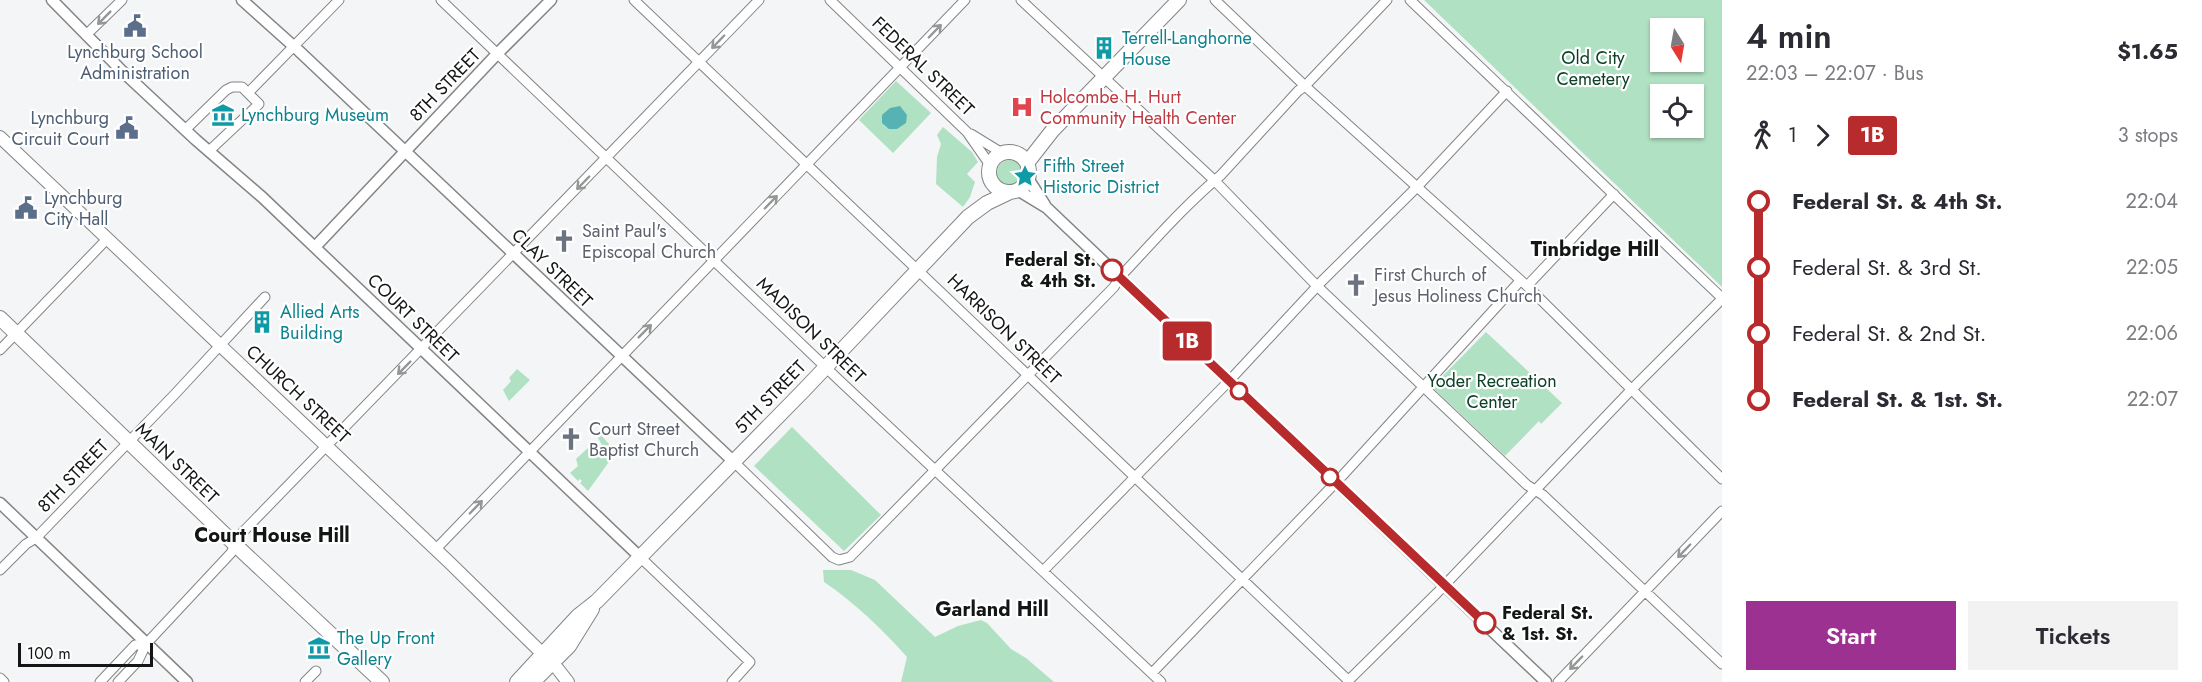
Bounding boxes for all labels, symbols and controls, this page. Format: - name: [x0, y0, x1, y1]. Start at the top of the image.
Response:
- one-way arrow: [97, 10, 112, 25]
- street label: FEDERAL STREET: [866, 10, 980, 122]
- public building icon: Lynchburg School Administration: [122, 13, 148, 39]
- text: 4 min: [1746, 13, 1832, 60]
- north arrow: [1650, 18, 1704, 72]
- map controls: [1650, 18, 1704, 138]
- one-way arrow: [928, 24, 942, 39]
- place label: Terrell-Langhorne House: [1122, 25, 1252, 72]
- one-way arrow: [711, 35, 725, 50]
- building icon: Terrell-Langhorne House: [1091, 35, 1117, 61]
- text: $1.65: [2117, 35, 2178, 67]
- place label: Lynchburg School Administration: [67, 39, 203, 86]
- street label: 8TH STREET: [404, 42, 487, 127]
- park label: Old City Cemetery: [1556, 45, 1630, 92]
- text: 22:03 – 22:07 · Bus: [1746, 59, 1923, 88]
- place label: Holcombe H. Hurt Community Health Center: [1040, 84, 1237, 131]
- button: locate: [1650, 84, 1704, 138]
- hospital icon: Holcombe H. Hurt Community Health Center: [1009, 94, 1035, 120]
- museum icon: Lynchburg Museum: [210, 102, 236, 128]
- place label: Lynchburg Museum: [241, 102, 389, 128]
- place label: Lynchburg Circuit Court: [12, 105, 110, 152]
- public building icon: Lynchburg Circuit Court: [114, 115, 140, 141]
- icon: walk: [1746, 119, 1779, 152]
- icon: forward: [1806, 119, 1839, 152]
- text: 1B: [1860, 120, 1885, 150]
- text: 1: [1788, 121, 1797, 150]
- text: 3 stops: [2118, 121, 2178, 150]
- place label: Fifth Street Historic District: [1043, 153, 1160, 200]
- place icon: Fifth Street Historic District: [1012, 163, 1038, 189]
- one-way arrow: [576, 175, 590, 190]
- place label: Lynchburg City Hall: [44, 185, 123, 232]
- text: Federal St. & 4th St.: [1792, 185, 2003, 217]
- text: 22:04: [2126, 187, 2178, 216]
- public building icon: Lynchburg City Hall: [13, 195, 39, 221]
- one-way arrow: [764, 195, 779, 210]
- place label: Saint Paul's Episcopal Church: [582, 218, 716, 265]
- street label: CLAY STREET: [506, 223, 599, 314]
- church icon: Saint Paul's Episcopal Church: [551, 228, 577, 254]
- district label: Tinbridge Hill: [1531, 235, 1659, 264]
- place label: Federal St. & 4th St.: [1005, 247, 1096, 294]
- text: Federal St. & 3rd St.: [1792, 251, 1982, 283]
- text: 22:05: [2126, 253, 2178, 282]
- marker: Federal St. & 4th St.: [1101, 259, 1123, 281]
- place label: First Church of Jesus Holiness Church: [1372, 262, 1542, 309]
- street label: COURT STREET: [361, 268, 465, 369]
- street label: HARRISON STREET: [941, 268, 1067, 391]
- street label: MADISON STREET: [751, 271, 872, 389]
- church icon: First Church of Jesus Holiness Church: [1343, 272, 1369, 298]
- place label: Allied Arts Building: [280, 299, 359, 346]
- building icon: Allied Arts Building: [249, 309, 275, 335]
- text: Federal St. & 2nd St.: [1792, 317, 1986, 349]
- text: 22:06: [2126, 319, 2178, 348]
- line badge: 1B: [1160, 322, 1214, 360]
- one-way arrow: [638, 324, 652, 339]
- text: 1B: [1175, 326, 1199, 356]
- street label: CHURCH STREET: [240, 339, 356, 450]
- street label: 5TH STREET: [728, 354, 812, 440]
- one-way arrow: [396, 361, 411, 376]
- park label: Yoder Recreation Center: [1427, 368, 1557, 415]
- unlabelled marker: [1230, 382, 1248, 400]
- text: Federal St. & 1st. St.: [1792, 383, 2003, 415]
- text: 22:07: [2127, 385, 2178, 414]
- place label: Court Street Baptist Church: [589, 416, 699, 463]
- street label: MAIN STREET: [130, 417, 225, 510]
- church icon: Court Street Baptist Church: [558, 426, 584, 452]
- street label: 8TH STREET: [32, 433, 115, 518]
- unlabelled marker: [1321, 468, 1339, 486]
- one-way arrow: [468, 500, 483, 515]
- district label: Court House Hill: [194, 521, 350, 550]
- one-way arrow: [1677, 543, 1691, 558]
- district label: Garland Hill: [935, 595, 1049, 624]
- place label: Federal St. & 1st. St.: [1502, 600, 1593, 647]
- button: Start: [1746, 601, 1956, 670]
- button: Tickets: [1968, 601, 2178, 670]
- marker: Federal St. & 1st. St.: [1474, 612, 1496, 634]
- place label: The Up Front Gallery: [337, 625, 435, 672]
- museum icon: The Up Front Gallery: [306, 635, 332, 661]
- scale bar: [18, 640, 153, 668]
- text: 100 m: [27, 642, 71, 665]
- one-way arrow: [1569, 655, 1584, 670]

